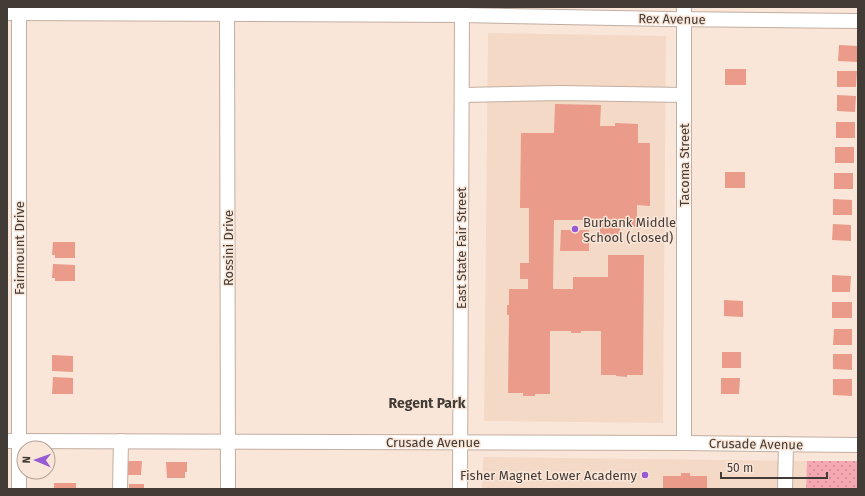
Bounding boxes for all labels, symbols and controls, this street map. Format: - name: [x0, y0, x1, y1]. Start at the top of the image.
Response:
- street label: Rex Avenue: [638, 11, 706, 27]
- street label: Tacoma Street: [677, 123, 692, 207]
- street label: East State Fair Street: [454, 187, 469, 309]
- street label: Fairmount Drive: [12, 201, 27, 295]
- street label: Rossini Drive: [221, 210, 236, 286]
- place label: Burbank Middle School (closed): [583, 215, 676, 245]
- marker: Burbank Middle School (closed): [570, 224, 580, 234]
- district label: Regent Park: [389, 395, 466, 412]
- street label: Crusade Avenue: [386, 435, 480, 450]
- street label: Crusade Avenue: [709, 436, 803, 452]
- north arrow: [16, 440, 56, 480]
- scale bar: [721, 454, 827, 480]
- text: N: [20, 456, 33, 464]
- text: 50 m: [727, 461, 753, 475]
- place label: Fisher Magnet Lower Academy: [460, 468, 638, 483]
- marker: Fisher Magnet Lower Academy: [640, 470, 650, 480]

